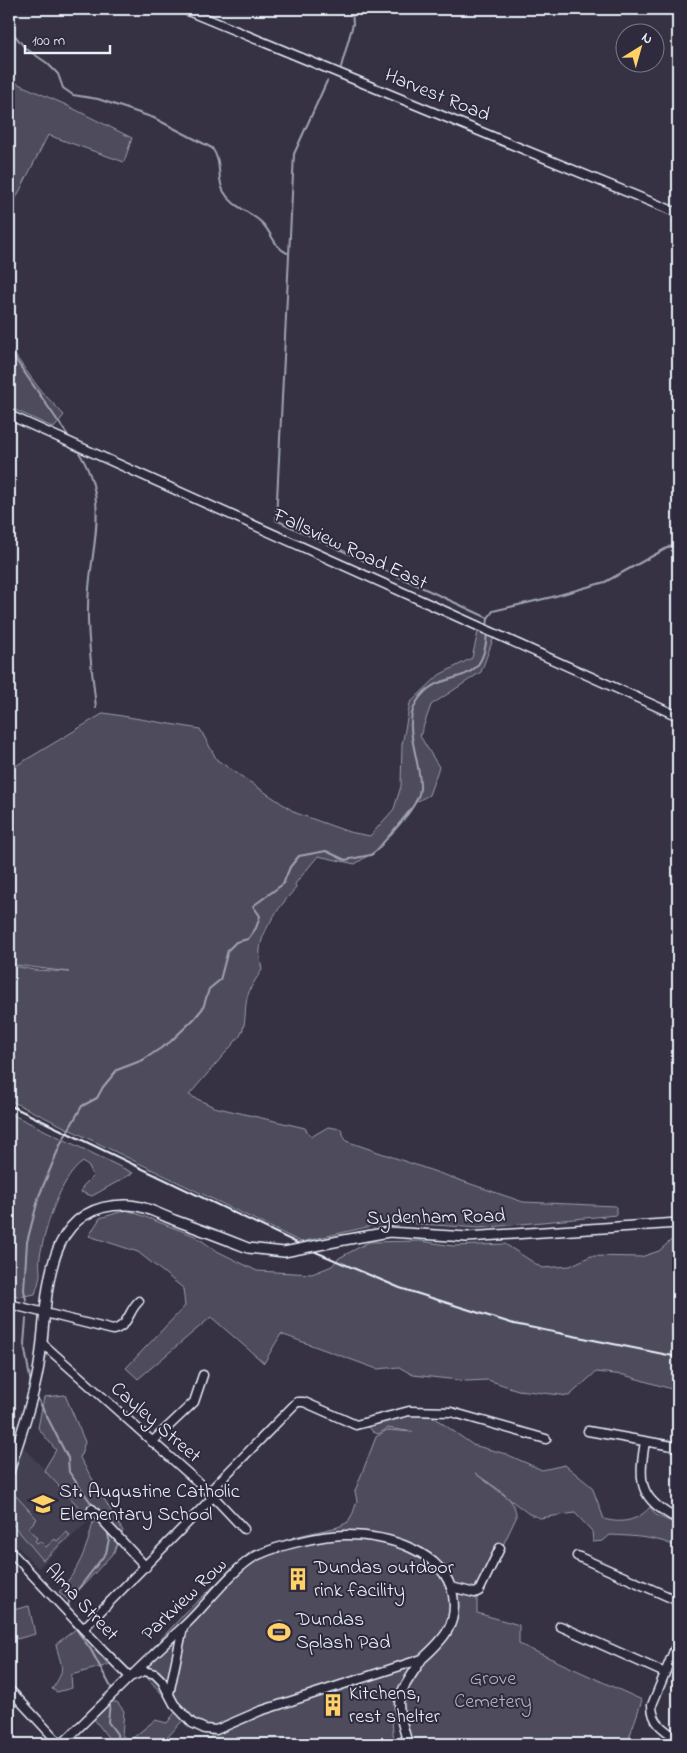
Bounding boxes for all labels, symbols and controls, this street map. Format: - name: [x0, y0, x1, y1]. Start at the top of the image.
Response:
- scale bar: [25, 22, 110, 54]
- north arrow: [614, 22, 664, 72]
- text: N: [637, 28, 657, 50]
- text: 100 m: [32, 30, 65, 52]
- street label: Harvest Road: [380, 62, 494, 130]
- street label: Fallsview Road East: [267, 501, 432, 599]
- street label: Sydenham Road: [366, 1202, 506, 1234]
- street label: Cayley Street: [103, 1375, 207, 1471]
- place label: St. Augustine Catholic Elementary School: [59, 1478, 240, 1530]
- school or university icon: St. Augustine Catholic Elementary School: [30, 1491, 56, 1517]
- street label: Parkview Row: [136, 1552, 234, 1648]
- place label: Dundas outdoor rink facility: [313, 1554, 455, 1606]
- street label: Alma Street: [37, 1557, 125, 1649]
- building icon: Dundas outdoor rink facility: [285, 1566, 311, 1592]
- place label: Dundas Splash Pad: [295, 1606, 390, 1658]
- sports icon: Dundas Splash Pad: [266, 1619, 292, 1645]
- park label: Grove Cemetery: [454, 1665, 532, 1717]
- place label: Kitchens, rest shelter: [349, 1680, 441, 1732]
- building icon: Kitchens, rest shelter: [320, 1692, 346, 1718]

